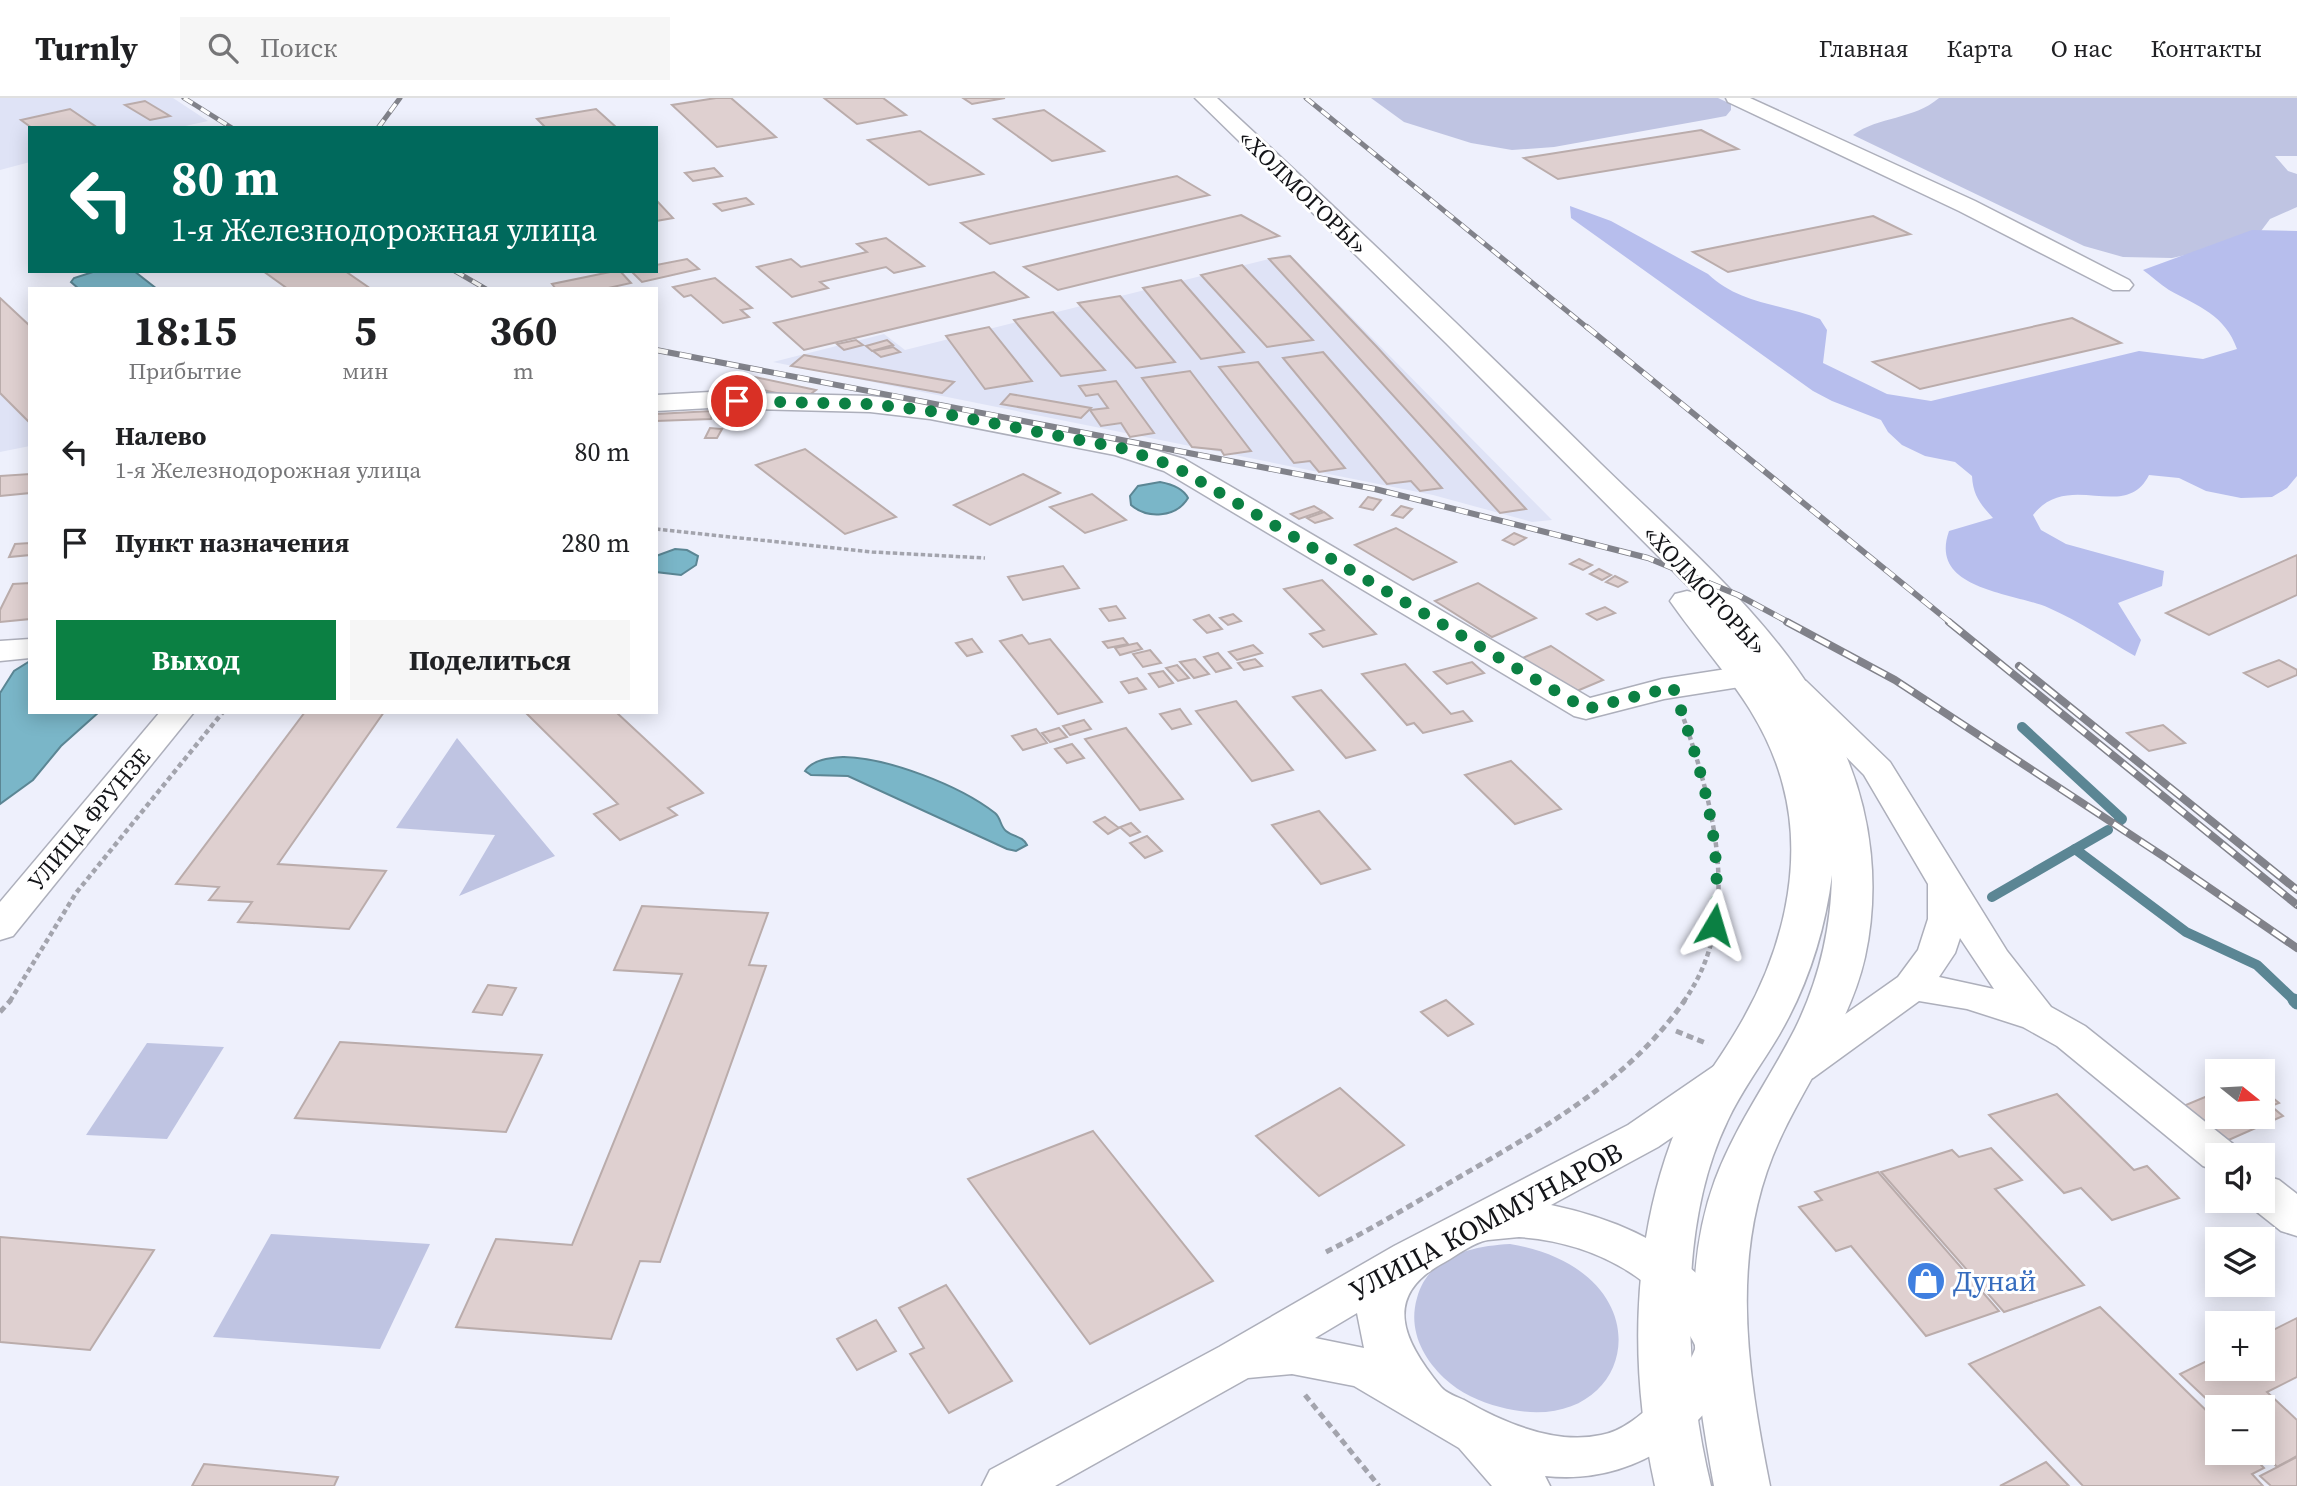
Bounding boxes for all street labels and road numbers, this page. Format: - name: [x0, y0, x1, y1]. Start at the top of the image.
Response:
- street label: «ХОЛМОГОРЫ»: [1232, 123, 1374, 261]
- street label: «ХОЛМОГОРЫ»: [1636, 518, 1774, 662]
- street label: УЛИЦА ФРУНЗЕ: [20, 741, 158, 896]
- street label: УЛИЦА КОММУНАРОВ: [1343, 1133, 1629, 1309]

